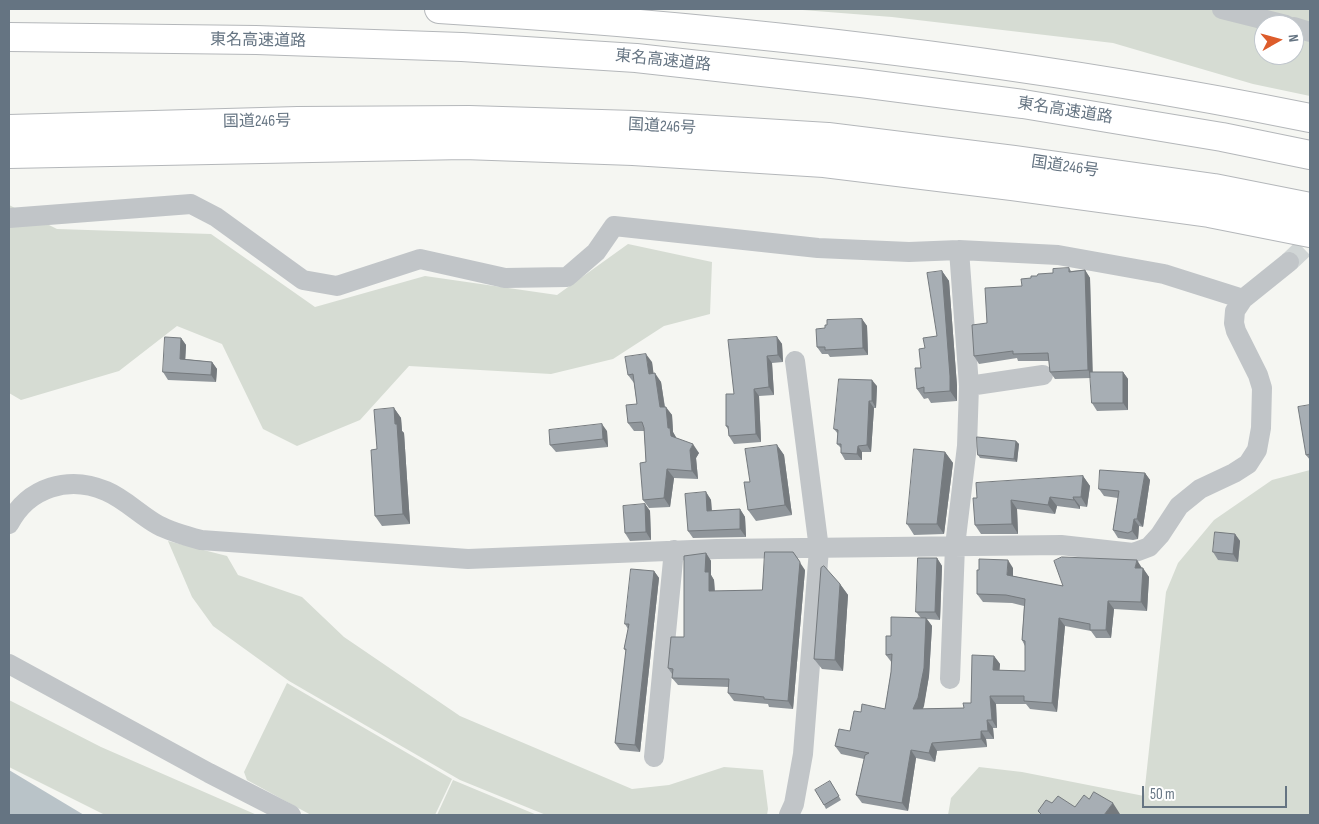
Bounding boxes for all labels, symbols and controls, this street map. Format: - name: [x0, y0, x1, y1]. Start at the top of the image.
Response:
- north arrow: [1254, 15, 1304, 65]
- street label: 東名高速道路: [210, 31, 306, 51]
- text: N: [1284, 33, 1302, 43]
- street label: 東名高速道路: [614, 46, 712, 76]
- street label: 東名高速道路: [1016, 94, 1114, 128]
- street label: 国道246号: [223, 112, 291, 132]
- street label: 国道246号: [627, 116, 697, 138]
- street label: 国道246号: [1030, 153, 1100, 181]
- scale bar: [1144, 776, 1289, 808]
- text: 50 m: [1150, 785, 1175, 804]

